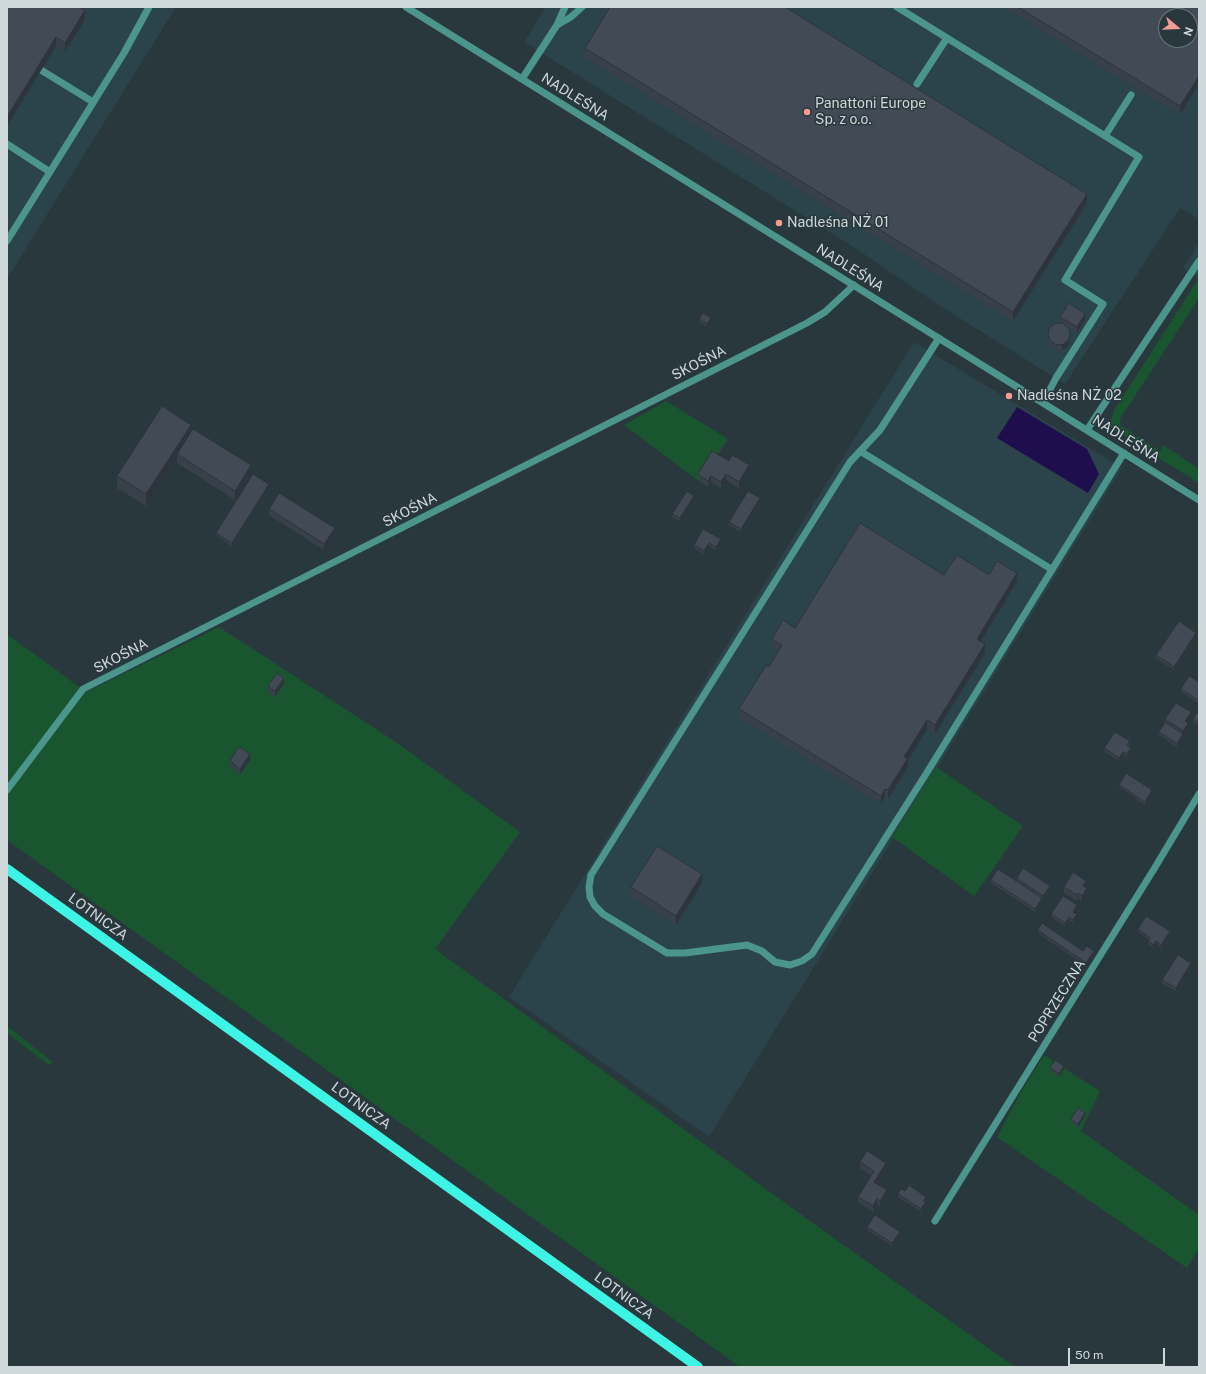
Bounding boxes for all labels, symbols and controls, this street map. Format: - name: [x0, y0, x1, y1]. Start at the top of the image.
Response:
- north arrow: [1158, 8, 1198, 48]
- text: N: [1181, 26, 1195, 38]
- street label: NADLEŚNA: [538, 70, 612, 124]
- place label: Panattoni Europe Sp. z o.o.: [815, 96, 926, 128]
- marker: Panattoni Europe Sp. z o.o.: [802, 107, 812, 117]
- place label: Nadleśna NŻ 01: [787, 215, 889, 231]
- marker: Nadleśna NŻ 01: [774, 218, 784, 228]
- street label: NADLEŚNA: [813, 241, 887, 295]
- street label: SKOŚNA: [669, 342, 729, 384]
- place label: Nadleśna NŻ 02: [1017, 388, 1122, 404]
- marker: Nadleśna NŻ 02: [1004, 391, 1014, 401]
- street label: NADLEŚNA: [1089, 412, 1163, 466]
- street label: SKOŚNA: [380, 489, 440, 531]
- street label: SKOŚNA: [91, 635, 151, 677]
- street label: LOTNICZA: [65, 890, 131, 944]
- street label: POPRZECZNA: [1025, 957, 1089, 1045]
- street label: LOTNICZA: [328, 1079, 394, 1133]
- street label: LOTNICZA: [591, 1269, 657, 1323]
- scale bar: [1070, 1340, 1167, 1366]
- text: 50 m: [1075, 1348, 1103, 1362]

